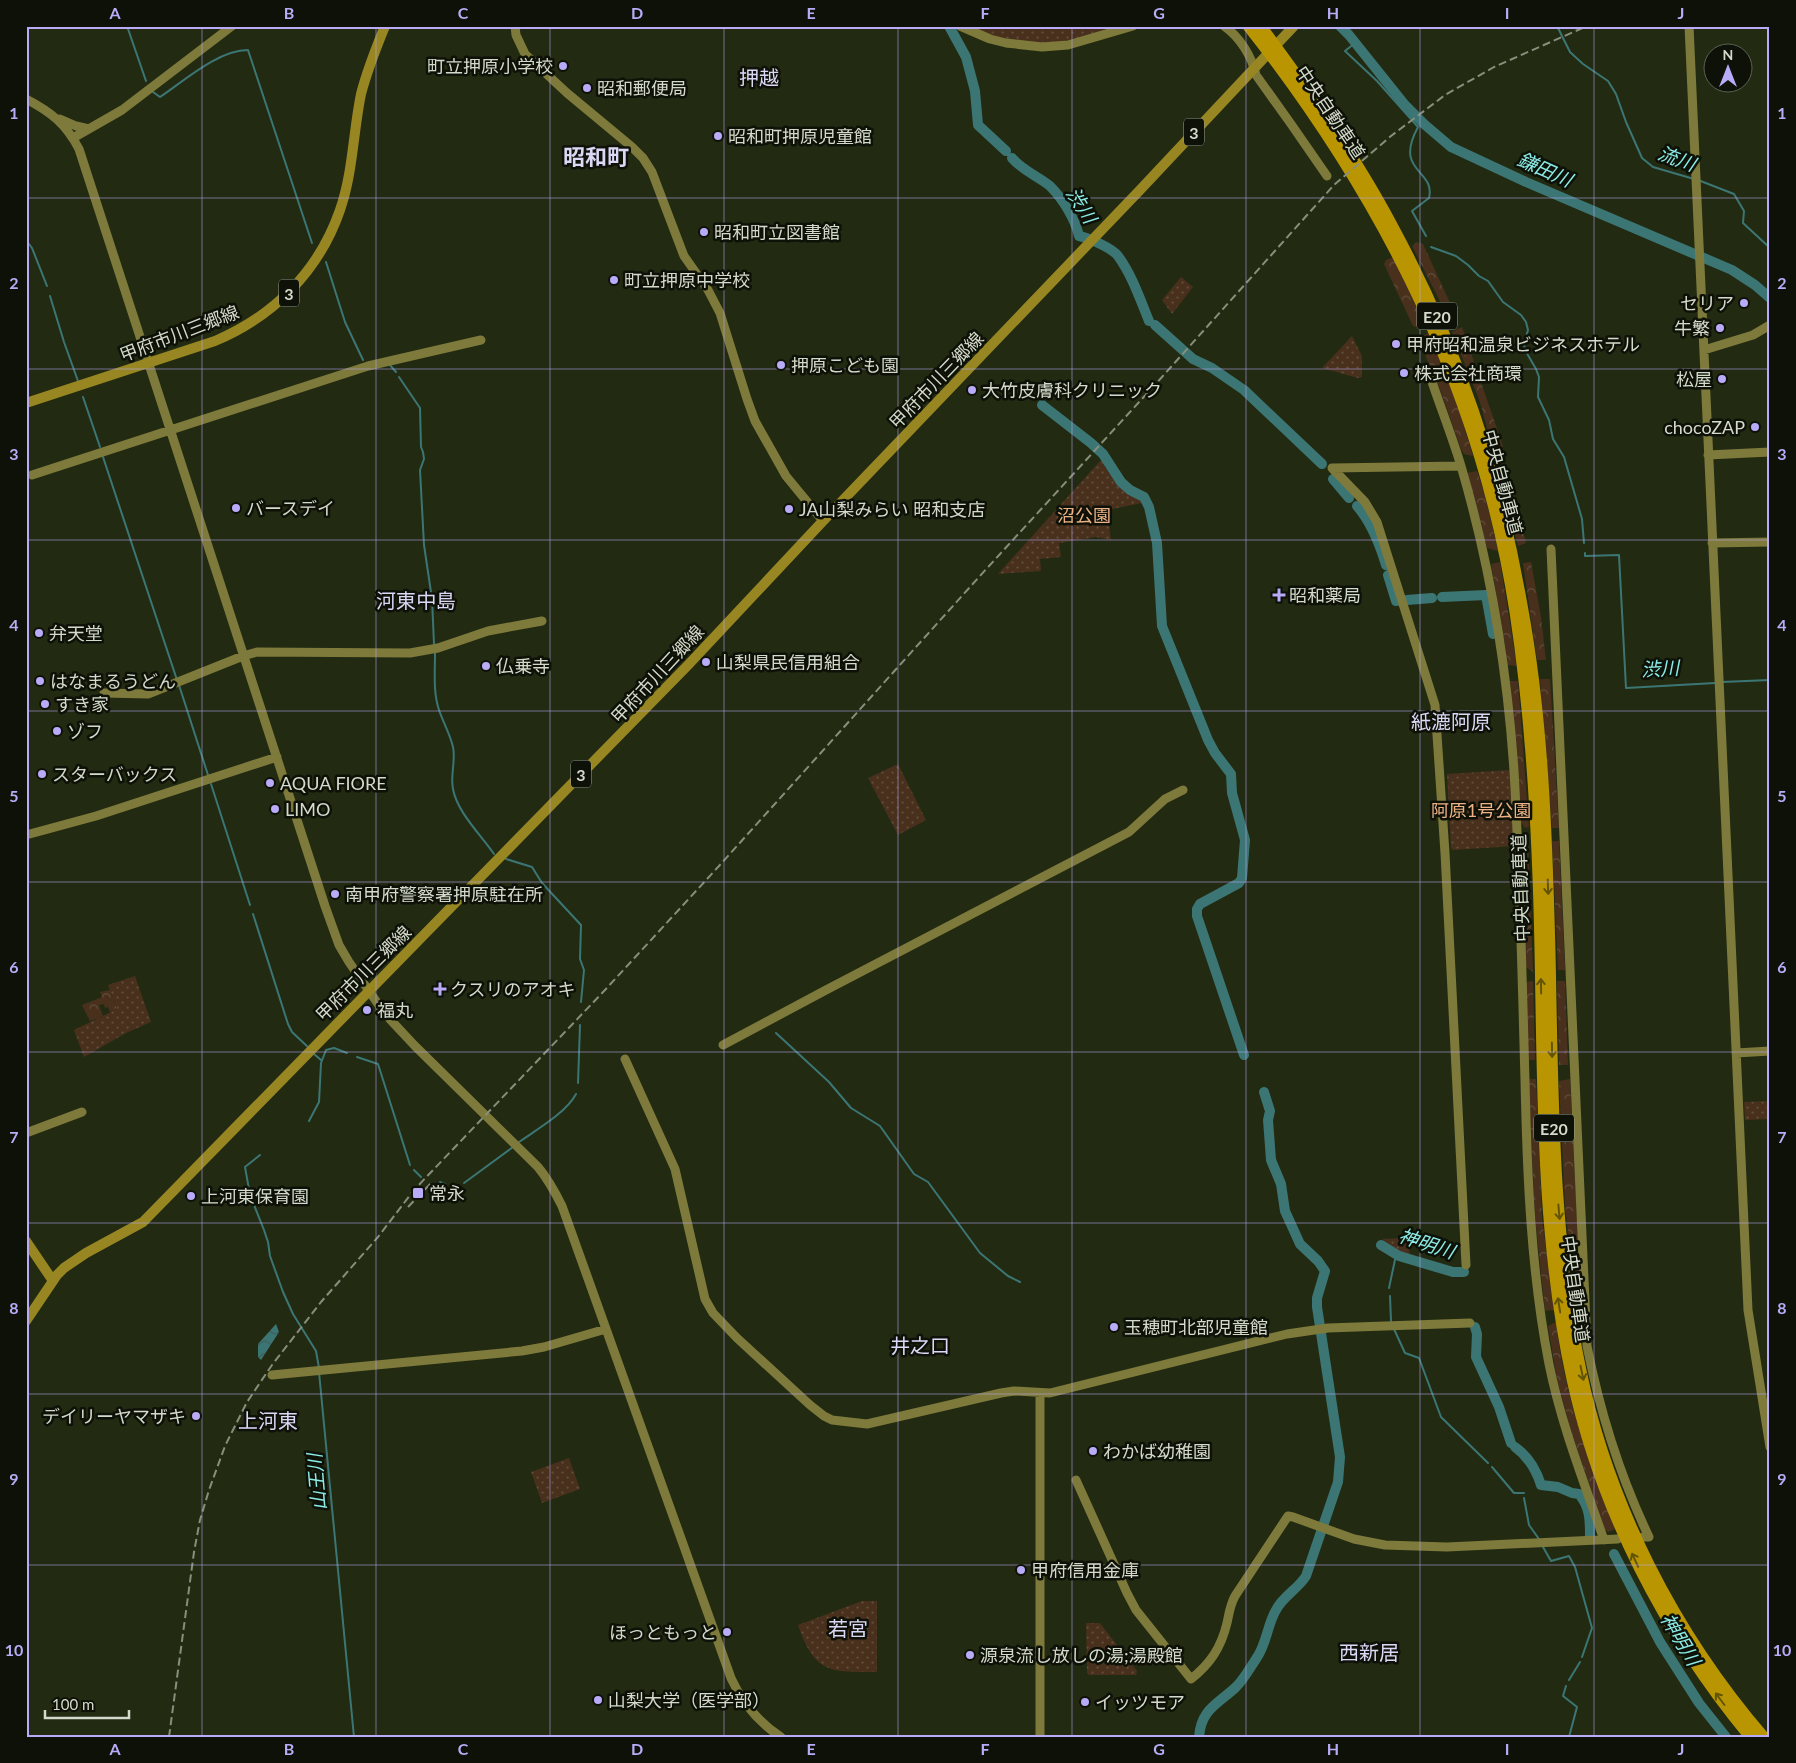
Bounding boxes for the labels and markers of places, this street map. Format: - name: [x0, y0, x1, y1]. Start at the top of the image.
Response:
- place label: 町立押原小学校: [427, 55, 553, 77]
- marker: 町立押原小学校: [557, 60, 569, 72]
- place label: 昭和郵便局: [597, 77, 687, 99]
- marker: 昭和郵便局: [581, 82, 593, 94]
- place label: 昭和町押原児童館: [728, 125, 872, 147]
- marker: 昭和町押原児童館: [712, 130, 724, 142]
- place label: 昭和町立図書館: [714, 221, 840, 243]
- marker: 昭和町立図書館: [698, 226, 710, 238]
- place label: 町立押原中学校: [624, 269, 750, 291]
- marker: 町立押原中学校: [608, 274, 620, 286]
- place label: セリア: [1680, 292, 1734, 314]
- marker: セリア: [1738, 297, 1750, 309]
- place label: 牛繁: [1674, 317, 1710, 339]
- marker: 牛繁: [1714, 322, 1726, 334]
- place label: 甲府昭和温泉ビジネスホテル: [1406, 333, 1640, 355]
- marker: 甲府昭和温泉ビジネスホテル: [1390, 338, 1402, 350]
- place label: 押原こども園: [791, 354, 899, 376]
- marker: 押原こども園: [775, 359, 787, 371]
- place label: 株式会社商環: [1414, 362, 1522, 384]
- marker: 株式会社商環: [1398, 367, 1410, 379]
- place label: 松屋: [1676, 368, 1712, 390]
- marker: 松屋: [1716, 373, 1728, 385]
- place label: 大竹皮膚科クリニック: [982, 379, 1162, 401]
- marker: 大竹皮膚科クリニック: [966, 384, 978, 396]
- place label: chocoZAP: [1664, 416, 1745, 438]
- marker: chocoZAP: [1749, 421, 1761, 433]
- place label: バースデイ: [246, 497, 335, 519]
- place label: JA山梨みらい 昭和支店: [799, 498, 985, 520]
- marker: バースデイ: [230, 502, 242, 514]
- marker: JA山梨みらい 昭和支店: [783, 503, 795, 515]
- place label: 昭和薬局: [1289, 584, 1361, 606]
- marker: 昭和薬局: [1273, 589, 1285, 601]
- place label: 弁天堂: [49, 622, 103, 644]
- marker: 弁天堂: [33, 627, 45, 639]
- place label: 山梨県民信用組合: [716, 651, 860, 673]
- place label: 仏乗寺: [496, 655, 550, 677]
- marker: 山梨県民信用組合: [700, 656, 712, 668]
- marker: 仏乗寺: [480, 660, 492, 672]
- place label: はなまるうどん: [50, 670, 176, 692]
- marker: はなまるうどん: [34, 675, 46, 687]
- place label: すき家: [55, 693, 109, 715]
- marker: すき家: [39, 698, 51, 710]
- place label: ゾフ: [67, 720, 103, 742]
- marker: ゾフ: [51, 725, 63, 737]
- place label: スターバックス: [52, 763, 177, 785]
- marker: スターバックス: [36, 768, 48, 780]
- place label: AQUA FIORE: [280, 772, 387, 794]
- marker: AQUA FIORE: [264, 777, 276, 789]
- place label: LIMO: [285, 798, 330, 820]
- marker: LIMO: [269, 803, 281, 815]
- place label: 南甲府警察署押原駐在所: [345, 883, 543, 905]
- marker: 南甲府警察署押原駐在所: [329, 888, 341, 900]
- place label: クスリのアオキ: [450, 978, 575, 1000]
- marker: クスリのアオキ: [434, 983, 446, 995]
- place label: 福丸: [377, 999, 413, 1021]
- marker: 福丸: [361, 1004, 373, 1016]
- place label: 常永: [429, 1182, 465, 1204]
- place label: 上河東保育園: [201, 1185, 309, 1207]
- marker: 常永: [411, 1186, 425, 1200]
- marker: 上河東保育園: [185, 1190, 197, 1202]
- place label: 玉穂町北部児童館: [1124, 1316, 1268, 1338]
- marker: 玉穂町北部児童館: [1108, 1321, 1120, 1333]
- place label: デイリーヤマザキ: [42, 1405, 186, 1427]
- marker: デイリーヤマザキ: [190, 1410, 202, 1422]
- place label: わかば幼稚園: [1103, 1440, 1211, 1462]
- marker: わかば幼稚園: [1087, 1445, 1099, 1457]
- place label: 甲府信用金庫: [1031, 1559, 1139, 1581]
- marker: 甲府信用金庫: [1015, 1564, 1027, 1576]
- place label: ほっともっと: [609, 1621, 717, 1643]
- marker: ほっともっと: [721, 1626, 733, 1638]
- place label: 源泉流し放しの湯;湯殿館: [980, 1644, 1183, 1666]
- marker: 源泉流し放しの湯;湯殿館: [964, 1649, 976, 1661]
- place label: 山梨大学（医学部）: [608, 1689, 770, 1711]
- place label: イッツモア: [1095, 1691, 1185, 1713]
- marker: 山梨大学（医学部）: [592, 1694, 604, 1706]
- marker: イッツモア: [1079, 1696, 1091, 1708]

